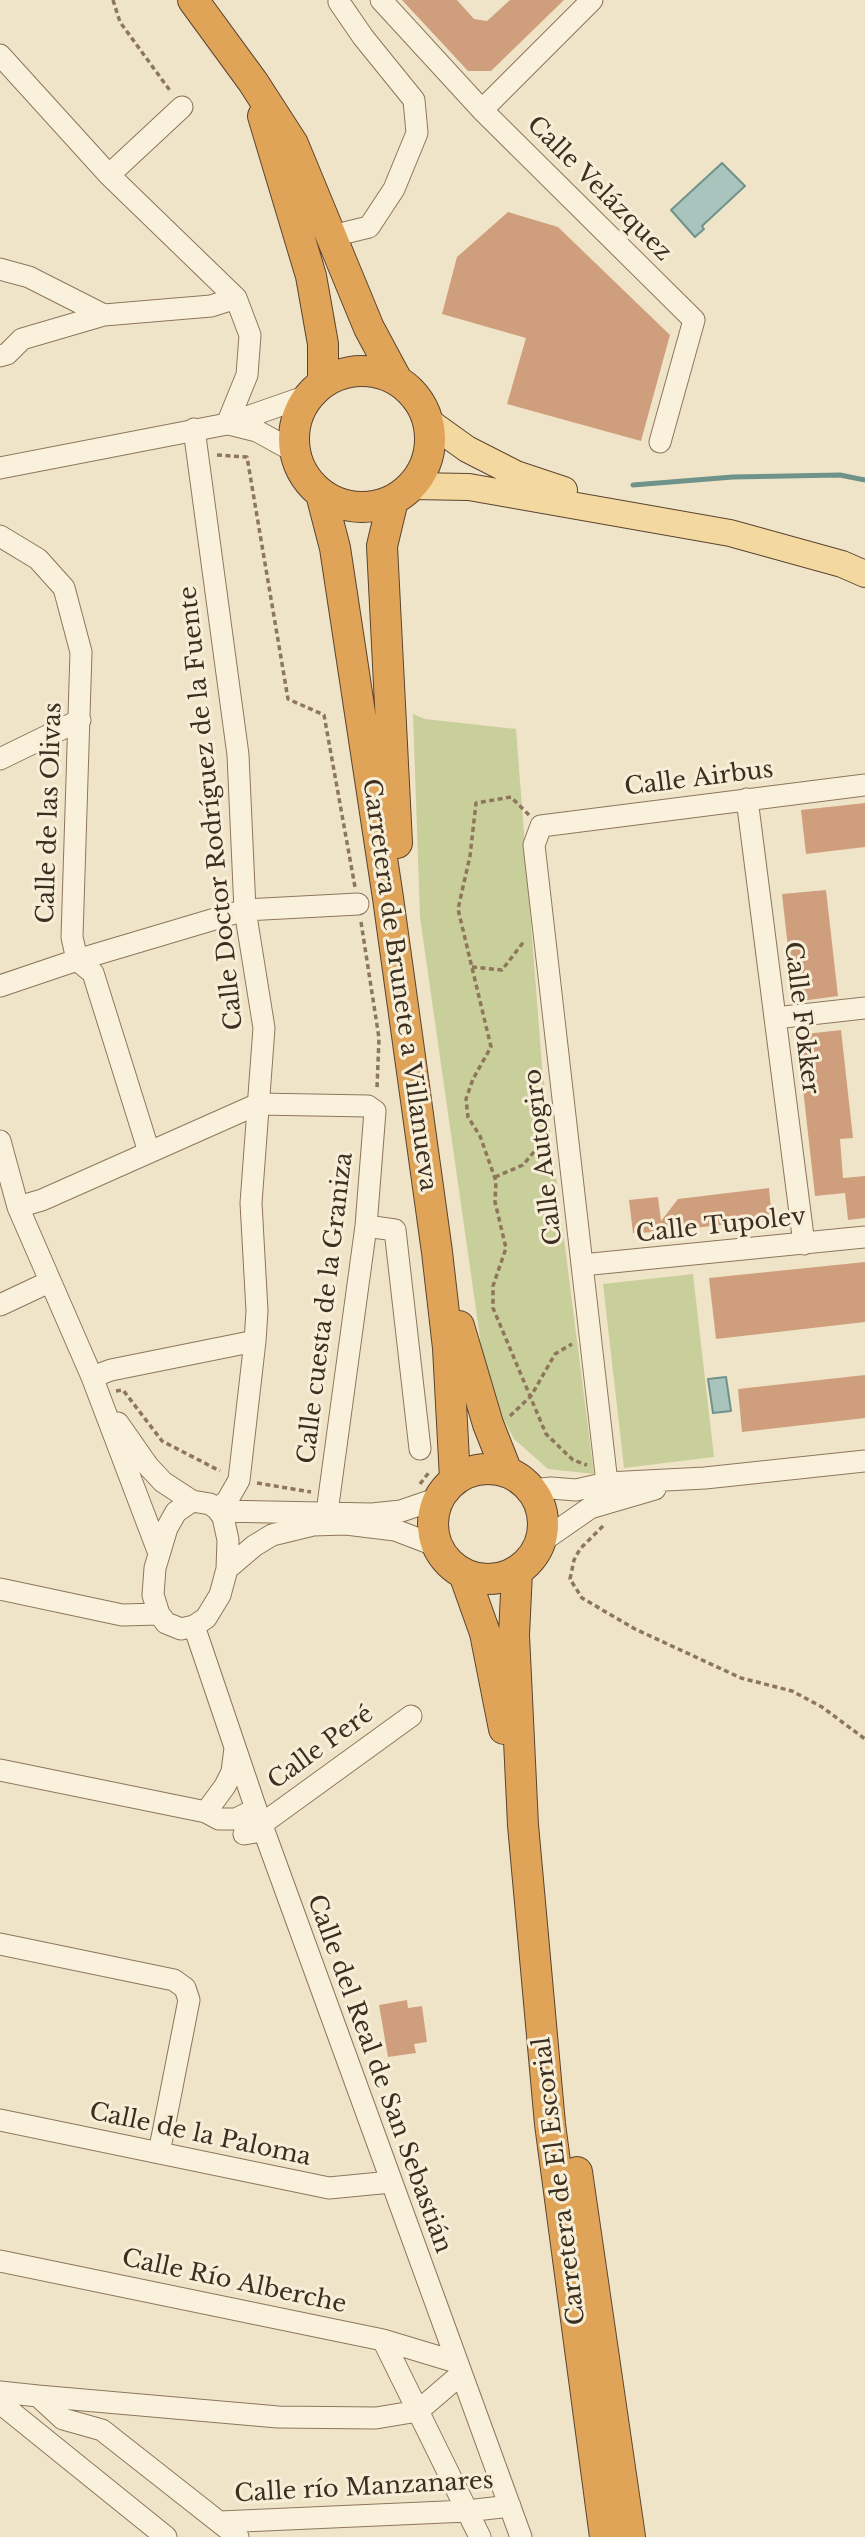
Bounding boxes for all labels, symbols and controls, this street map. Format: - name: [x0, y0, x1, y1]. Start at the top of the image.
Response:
- street label: Calle Velázquez: [521, 111, 677, 267]
- street label: Calle Doctor Rodríguez de la Fuente: [174, 585, 250, 1031]
- street label: Calle de las Olivas: [32, 702, 68, 924]
- street label: Calle Airbus: [623, 756, 775, 802]
- street label: Carretera de Brunete a Villanueva: [356, 777, 442, 1193]
- street label: Calle Fokker: [777, 940, 825, 1096]
- street label: Calle Autogiro: [519, 1067, 569, 1247]
- street label: Calle cuesta de la Graniza: [293, 1151, 359, 1465]
- street label: Calle Tupolev: [635, 1203, 807, 1249]
- street label: Calle Peré: [263, 1700, 379, 1796]
- street label: Calle del Real de San Sebastián: [301, 1891, 457, 2257]
- street label: Carretera de El Escorial: [528, 2035, 592, 2327]
- street label: Calle de la Paloma: [87, 2097, 313, 2173]
- street label: Calle Río Alberche: [119, 2244, 349, 2320]
- street label: Calle río Manzanares: [234, 2467, 494, 2509]

